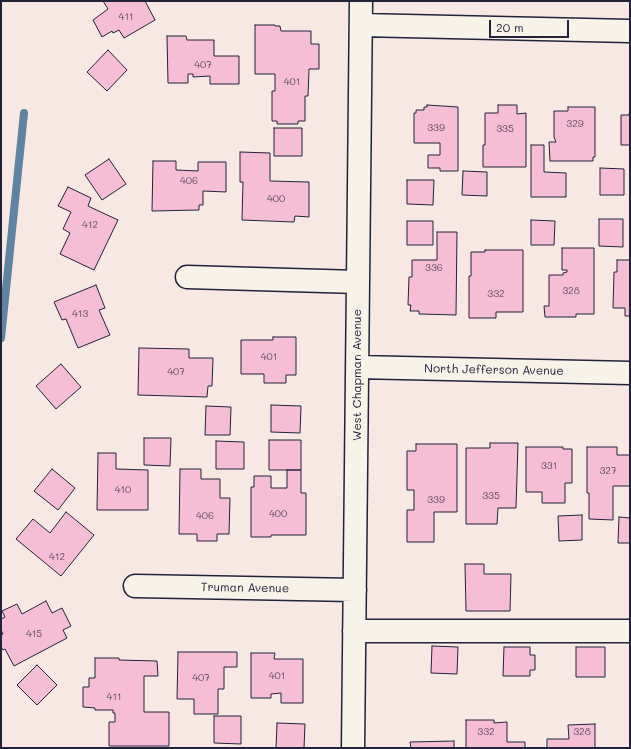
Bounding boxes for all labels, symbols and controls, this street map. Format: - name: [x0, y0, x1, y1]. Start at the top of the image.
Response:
- house number: 411: [119, 11, 133, 23]
- scale bar: [491, 12, 571, 38]
- text: 20 m: [496, 19, 524, 35]
- house number: 407: [194, 59, 212, 71]
- house number: 401: [284, 76, 300, 88]
- house number: 329: [566, 118, 584, 130]
- house number: 339: [427, 122, 445, 134]
- house number: 335: [496, 123, 514, 135]
- house number: 406: [180, 175, 198, 187]
- house number: 400: [267, 193, 285, 205]
- house number: 412: [82, 219, 98, 231]
- house number: 336: [425, 262, 443, 274]
- house number: 328: [562, 285, 580, 297]
- house number: 332: [487, 288, 505, 300]
- house number: 413: [72, 308, 88, 320]
- street label: West Chapman Avenue: [350, 309, 364, 441]
- house number: 401: [261, 351, 277, 363]
- street label: North Jefferson Avenue: [424, 362, 564, 378]
- house number: 407: [167, 366, 185, 378]
- house number: 331: [541, 460, 557, 472]
- house number: 327: [600, 465, 616, 477]
- house number: 410: [115, 484, 131, 496]
- house number: 335: [482, 490, 500, 502]
- house number: 339: [427, 494, 445, 506]
- house number: 400: [269, 508, 287, 520]
- house number: 406: [196, 510, 214, 522]
- house number: 412: [49, 551, 65, 563]
- street label: Truman Avenue: [201, 580, 289, 596]
- house number: 415: [26, 628, 42, 640]
- house number: 401: [269, 670, 285, 682]
- house number: 407: [192, 672, 210, 684]
- house number: 411: [107, 691, 121, 703]
- house number: 332: [477, 726, 495, 738]
- house number: 328: [573, 726, 591, 738]

